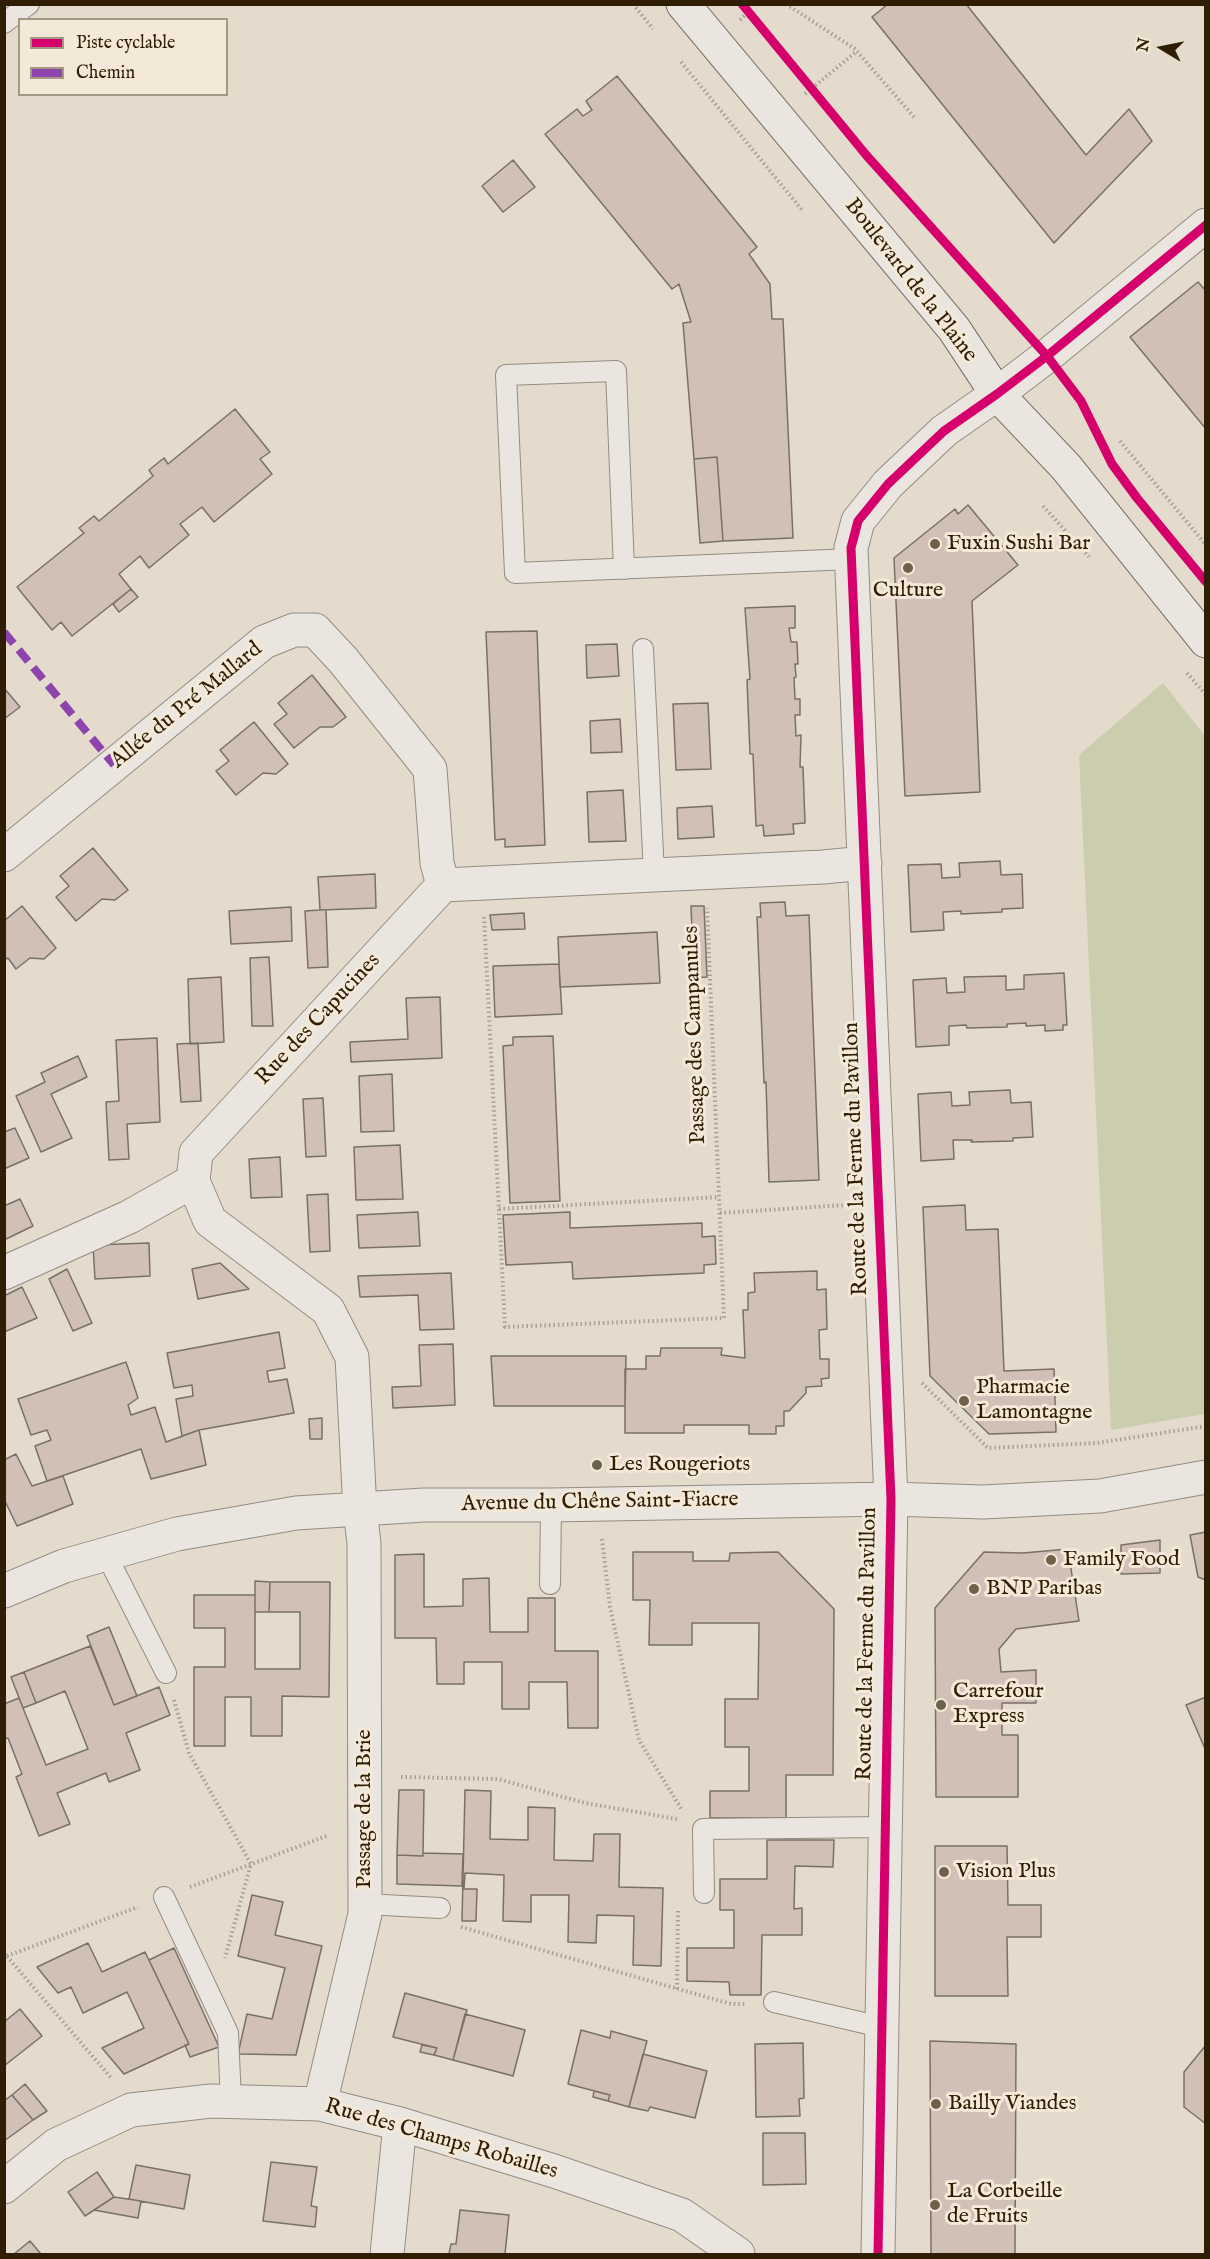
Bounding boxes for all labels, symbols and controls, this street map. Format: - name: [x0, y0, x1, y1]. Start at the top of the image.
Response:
- legend: [18, 18, 228, 96]
- north arrow: [1132, 18, 1192, 78]
- text: Piste cyclable: [76, 32, 175, 55]
- text: N: [1133, 36, 1155, 53]
- text: Chemin: [76, 62, 135, 85]
- street label: Boulevard de la Plaine: [838, 194, 982, 368]
- place label: Fuxin Sushi Bar: [947, 531, 1090, 557]
- marker: Fuxin Sushi Bar: [928, 537, 942, 551]
- marker: Culture: [901, 561, 915, 575]
- place label: Culture: [873, 578, 943, 604]
- street label: Allée du Pré Mallard: [106, 637, 268, 775]
- street label: Passage des Campanules: [679, 925, 713, 1145]
- street label: Rue des Capucines: [251, 949, 387, 1091]
- street label: Route de la Ferme du Pavillon: [839, 1022, 875, 1296]
- place label: Pharmacie Lamontagne: [976, 1375, 1092, 1426]
- marker: Pharmacie Lamontagne: [957, 1394, 971, 1408]
- place label: Les Rougeriots: [609, 1452, 750, 1478]
- marker: Les Rougeriots: [590, 1458, 604, 1472]
- street label: Avenue du Chêne Saint-Fiacre: [461, 1487, 739, 1519]
- street label: Route de la Ferme du Pavillon: [852, 1507, 884, 1781]
- place label: Family Food: [1063, 1547, 1180, 1573]
- marker: Family Food: [1044, 1553, 1058, 1567]
- place label: BNP Paribas: [986, 1576, 1102, 1602]
- marker: BNP Paribas: [967, 1582, 981, 1596]
- place label: Carrefour Express: [953, 1679, 1044, 1730]
- marker: Carrefour Express: [934, 1698, 948, 1712]
- street label: Passage de la Brie: [352, 1729, 378, 1889]
- place label: Vision Plus: [956, 1859, 1056, 1885]
- marker: Vision Plus: [937, 1865, 951, 1879]
- place label: Bailly Viandes: [948, 2091, 1076, 2117]
- street label: Rue des Champs Robailles: [321, 2094, 561, 2186]
- marker: Bailly Viandes: [929, 2097, 943, 2111]
- place label: La Corbeille de Fruits: [947, 2179, 1062, 2230]
- marker: La Corbeille de Fruits: [928, 2198, 942, 2212]

